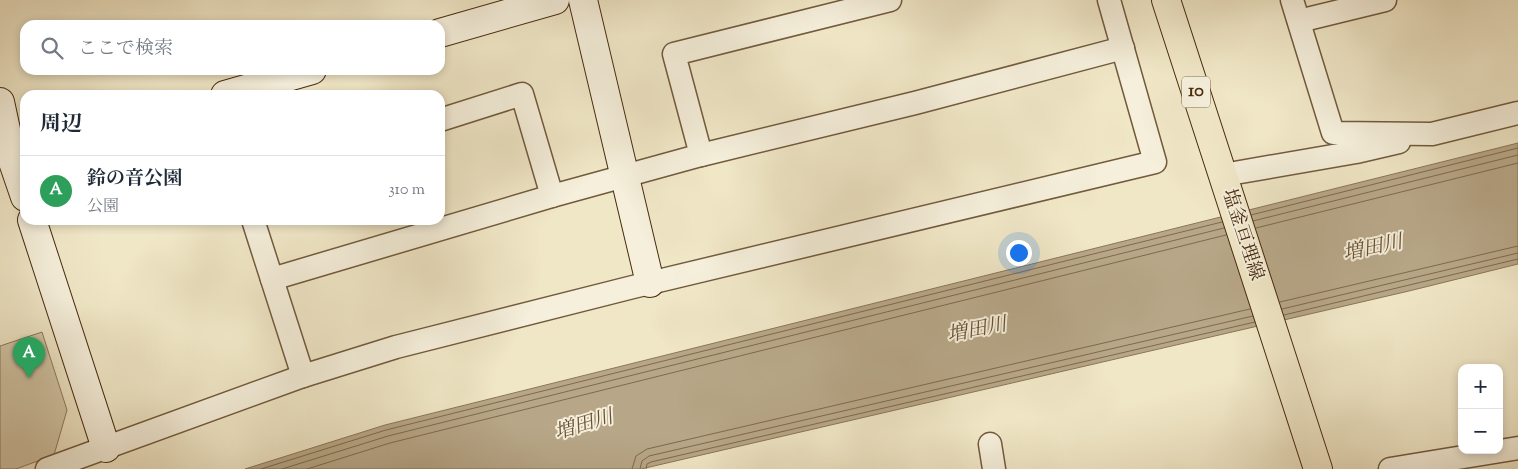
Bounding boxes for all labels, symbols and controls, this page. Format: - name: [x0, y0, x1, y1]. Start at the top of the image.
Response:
- search box: [20, 20, 445, 75]
- icon: search: [38, 34, 66, 62]
- text: ここで検索: [78, 36, 173, 63]
- road number: 10: [1182, 76, 1210, 108]
- text: 周辺: [40, 110, 82, 140]
- text: 鈴の音公園: [87, 166, 182, 193]
- text: A: [50, 179, 63, 202]
- text: 310 m: [388, 179, 425, 202]
- street label: 塩釜亘理線: [1214, 186, 1270, 284]
- text: 公園: [87, 196, 119, 219]
- water label: 増田川: [1341, 228, 1407, 269]
- your location: [1006, 240, 1032, 266]
- water label: 増田川: [945, 311, 1011, 351]
- pin: A: [13, 337, 45, 378]
- map controls: [1458, 364, 1503, 454]
- button: +: [1458, 364, 1503, 409]
- water label: 増田川: [551, 403, 619, 449]
- button: −: [1458, 409, 1503, 454]

